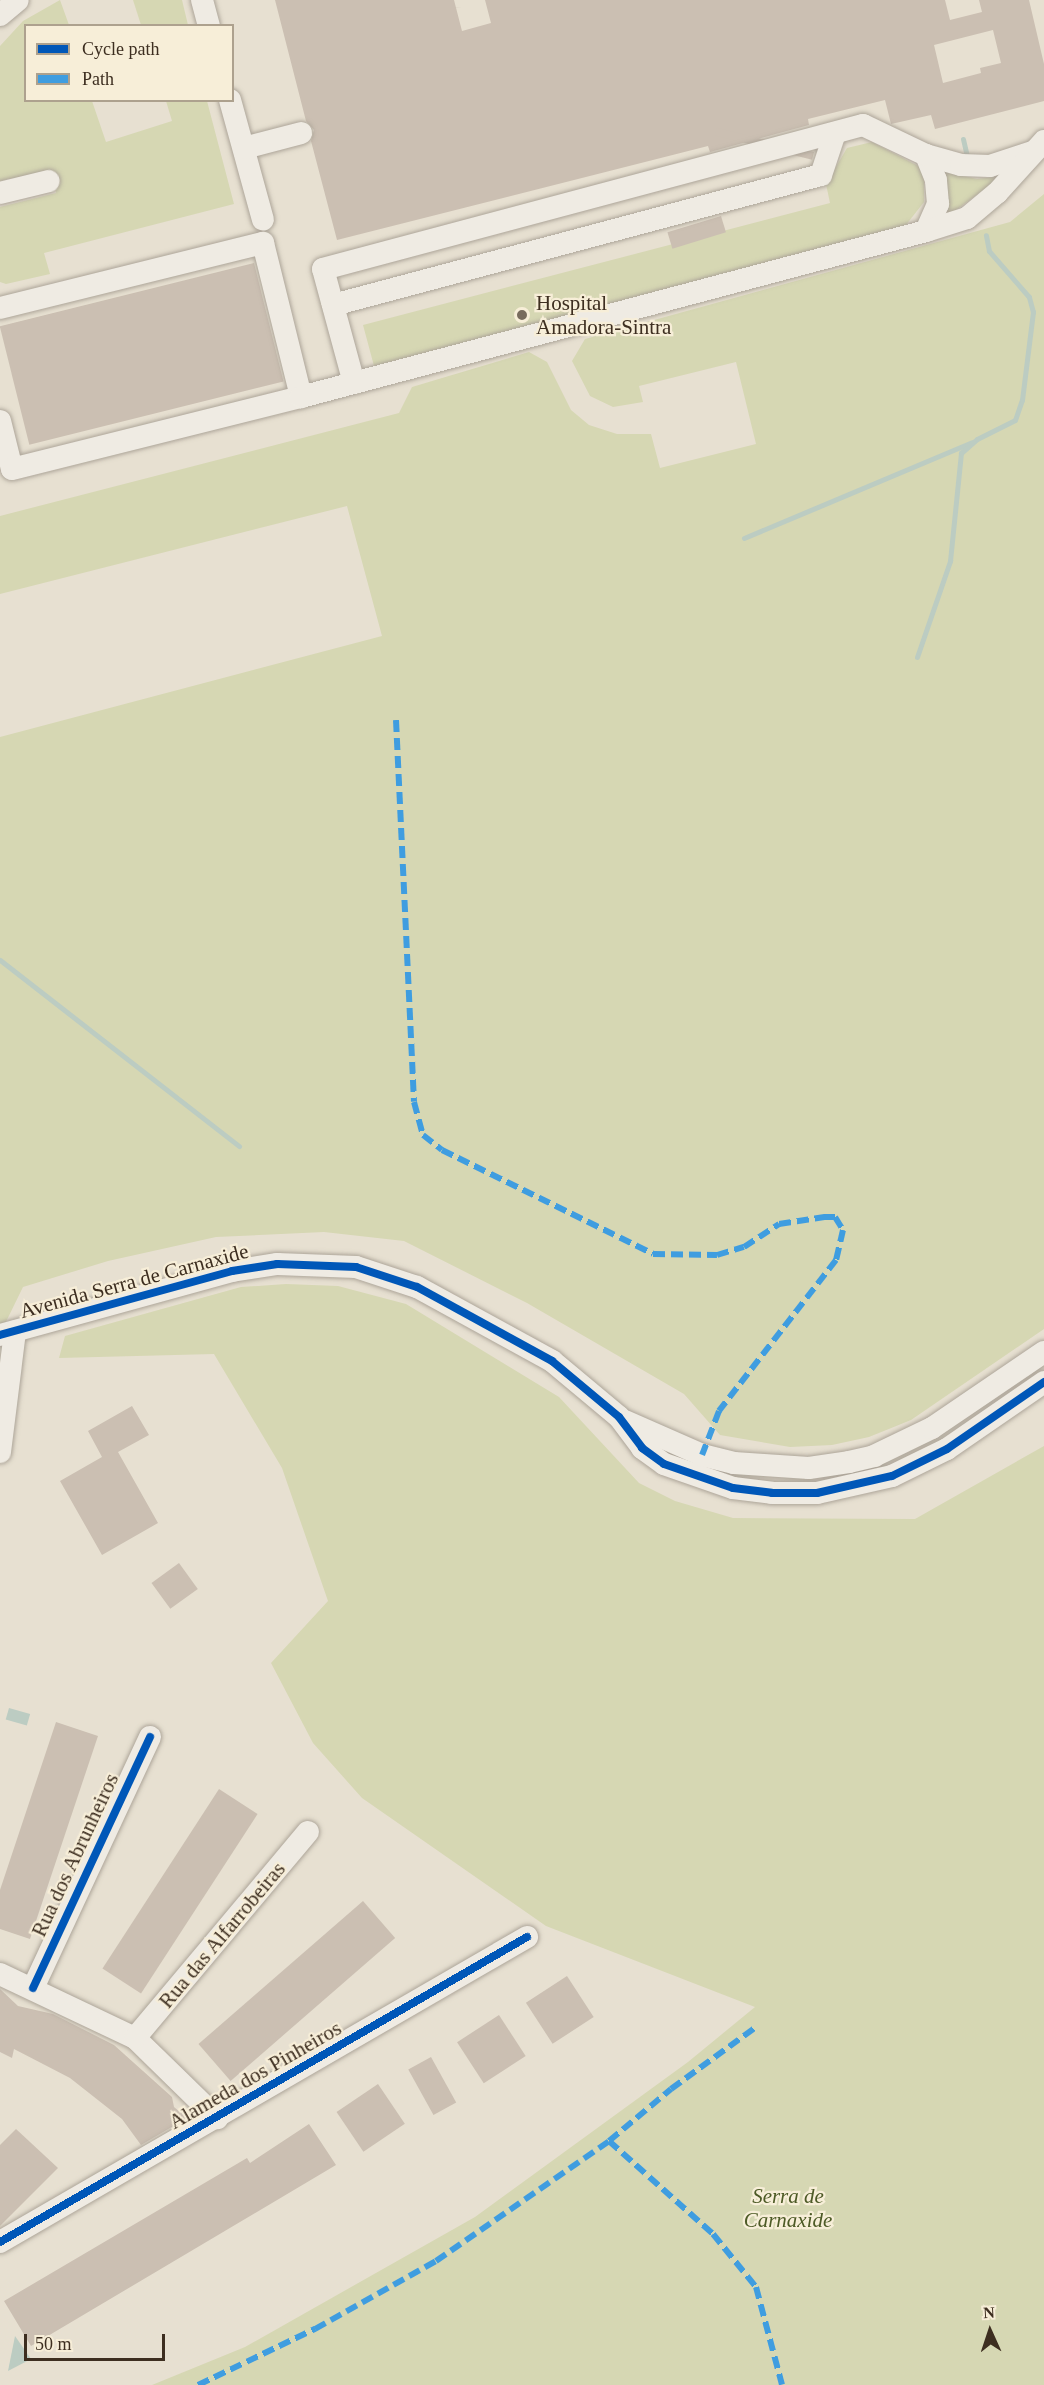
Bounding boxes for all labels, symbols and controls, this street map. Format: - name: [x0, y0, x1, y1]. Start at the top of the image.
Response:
- legend: [24, 24, 234, 102]
- text: Cycle path: [82, 39, 159, 59]
- text: Path: [82, 69, 114, 89]
- place label: Hospital Amadora-Sintra: [536, 290, 671, 340]
- marker: Hospital Amadora-Sintra: [513, 306, 531, 324]
- street label: Avenida Serra de Carnaxide: [17, 1238, 251, 1324]
- street label: Rua dos Abrunheiros: [26, 1769, 124, 1941]
- street label: Rua das Alfarrobeiras: [153, 1856, 291, 2014]
- street label: Alameda dos Pinheiros: [164, 2015, 346, 2135]
- park label: Serra de Carnaxide: [744, 2183, 832, 2233]
- north arrow: [960, 2301, 1020, 2361]
- text: N: [983, 2304, 995, 2321]
- scale bar: [27, 2322, 168, 2360]
- text: 50 m: [35, 2334, 72, 2354]

